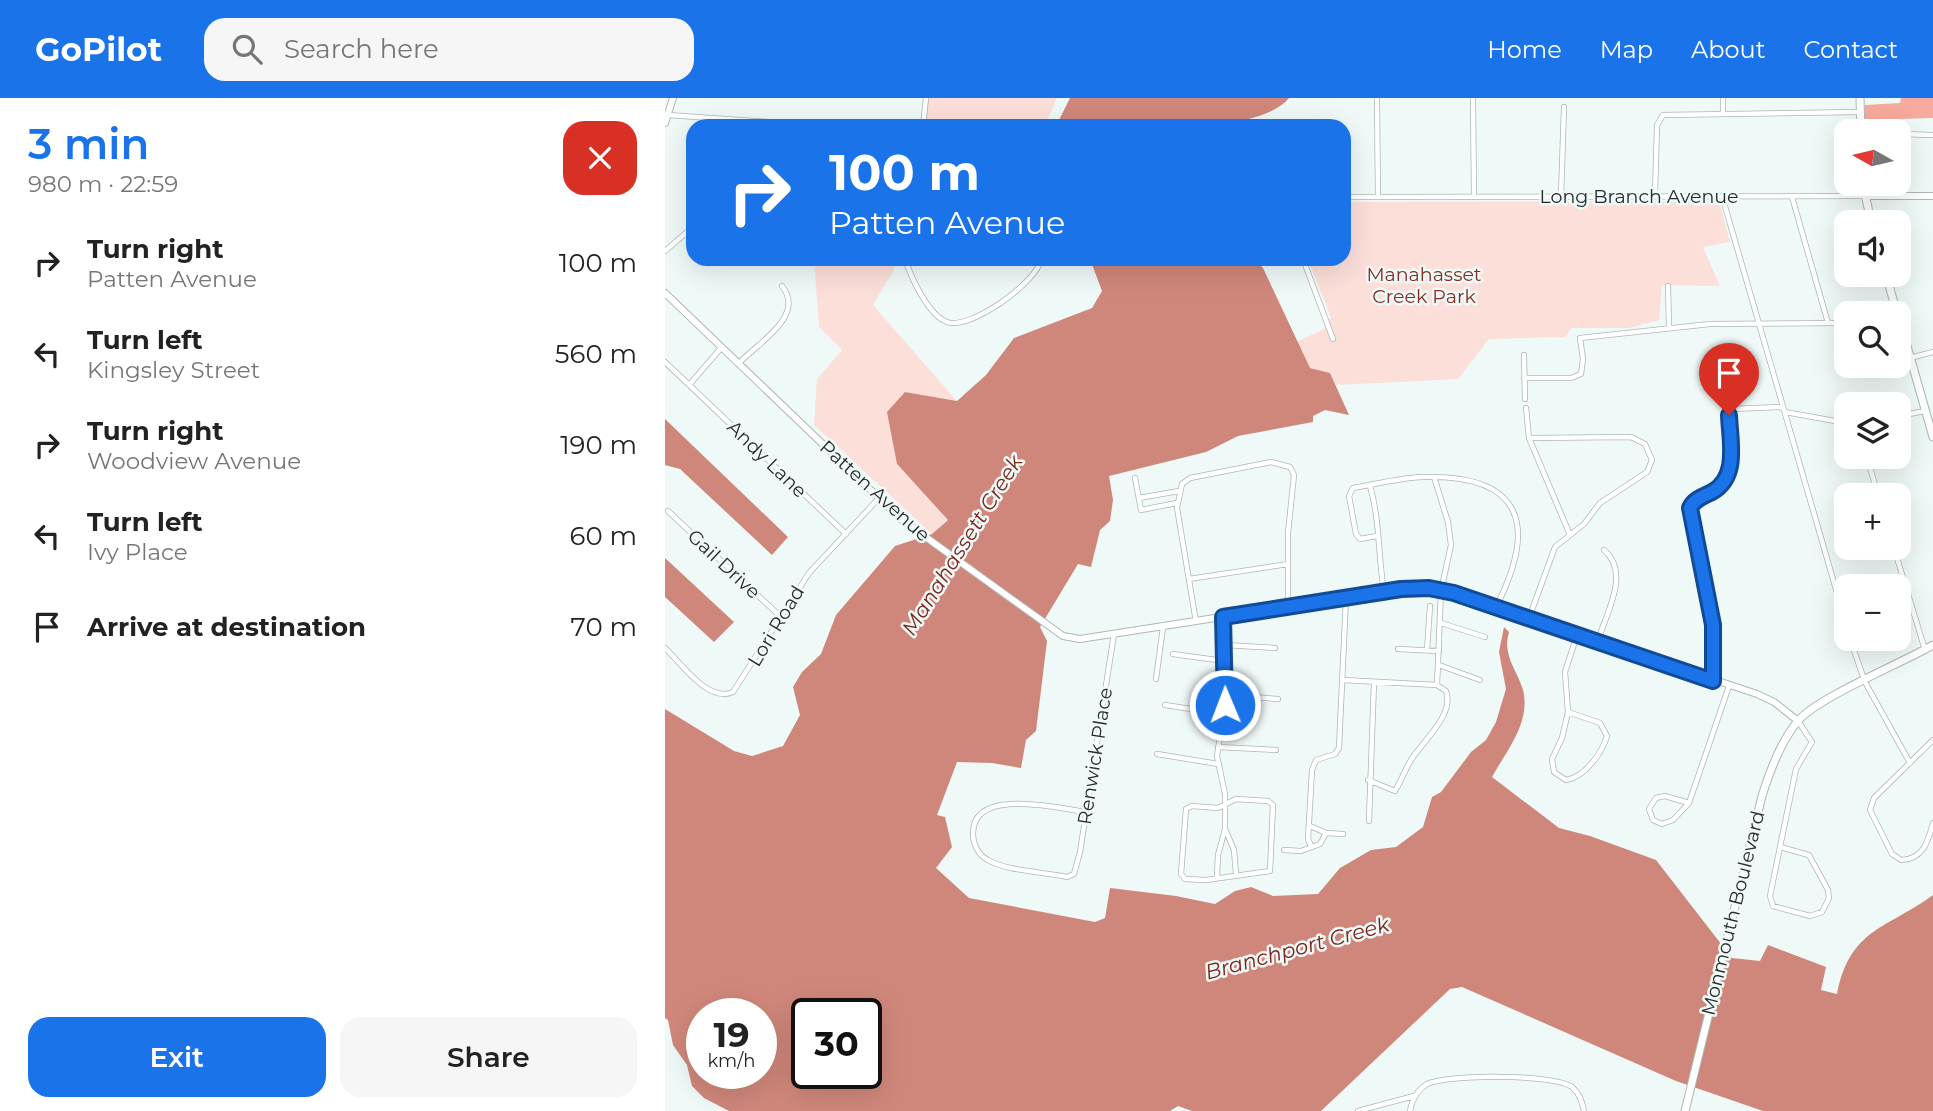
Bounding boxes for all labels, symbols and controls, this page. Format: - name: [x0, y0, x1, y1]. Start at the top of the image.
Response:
- search box: [204, 18, 694, 81]
- text: GoPilot: [35, 29, 162, 69]
- icon: search: [228, 30, 266, 68]
- text: Search here: [284, 33, 439, 65]
- text: Home: [1487, 35, 1562, 64]
- text: Map: [1600, 35, 1653, 64]
- text: About: [1691, 35, 1765, 64]
- text: Contact: [1803, 35, 1898, 64]
- text: 3 min: [28, 118, 149, 170]
- north arrow: [1834, 119, 1911, 196]
- map controls: [1834, 119, 1911, 651]
- button: close: [563, 121, 637, 195]
- text: 100 m: [829, 143, 980, 202]
- icon: right: [714, 147, 805, 238]
- text: 980 m · 22:59: [28, 170, 178, 198]
- street label: Long Branch Avenue: [1539, 185, 1739, 208]
- text: Patten Avenue: [829, 203, 1065, 242]
- button: sound: [1834, 210, 1911, 287]
- text: Turn right: [87, 233, 223, 265]
- icon: right: [28, 244, 66, 282]
- text: 100 m: [559, 247, 637, 279]
- park label: Manahasset Creek Park: [1366, 263, 1482, 308]
- text: Patten Avenue: [87, 265, 257, 293]
- button: search: [1834, 301, 1911, 378]
- text: Turn left: [87, 324, 203, 356]
- icon: left: [28, 335, 66, 373]
- text: 560 m: [555, 338, 637, 370]
- pin: [1699, 343, 1759, 415]
- icon: arrive: [1710, 354, 1748, 392]
- text: Kingsley Street: [87, 356, 260, 384]
- button: layers: [1834, 392, 1911, 469]
- text: Turn right: [87, 415, 223, 447]
- street label: Andy Lane: [723, 416, 811, 502]
- icon: right: [28, 426, 66, 464]
- text: 190 m: [560, 429, 637, 461]
- street label: Patten Avenue: [815, 435, 935, 547]
- text: Woodview Avenue: [87, 447, 301, 475]
- water label: Manahassett Creek: [896, 449, 1028, 640]
- button: +: [1834, 483, 1911, 560]
- text: Turn left: [87, 506, 203, 538]
- icon: left: [28, 517, 66, 555]
- text: 60 m: [570, 520, 637, 552]
- street label: Gail Drive: [683, 525, 765, 603]
- text: Ivy Place: [87, 538, 188, 566]
- button: −: [1834, 574, 1911, 651]
- street label: Lori Road: [743, 581, 809, 671]
- icon: arrive: [28, 608, 66, 646]
- text: Arrive at destination: [87, 611, 366, 643]
- text: 70 m: [571, 611, 637, 643]
- position arrow: [1188, 668, 1262, 742]
- street label: Renwick Place: [1073, 686, 1117, 826]
- street label: Monmouth Boulevard: [1696, 808, 1770, 1018]
- water label: Branchport Creek: [1202, 911, 1393, 985]
- speed limit sign: 30: [791, 998, 882, 1089]
- text: 19: [713, 1013, 750, 1056]
- button: Exit: [28, 1017, 326, 1097]
- button: Share: [340, 1017, 637, 1097]
- text: km/h: [707, 1050, 756, 1072]

